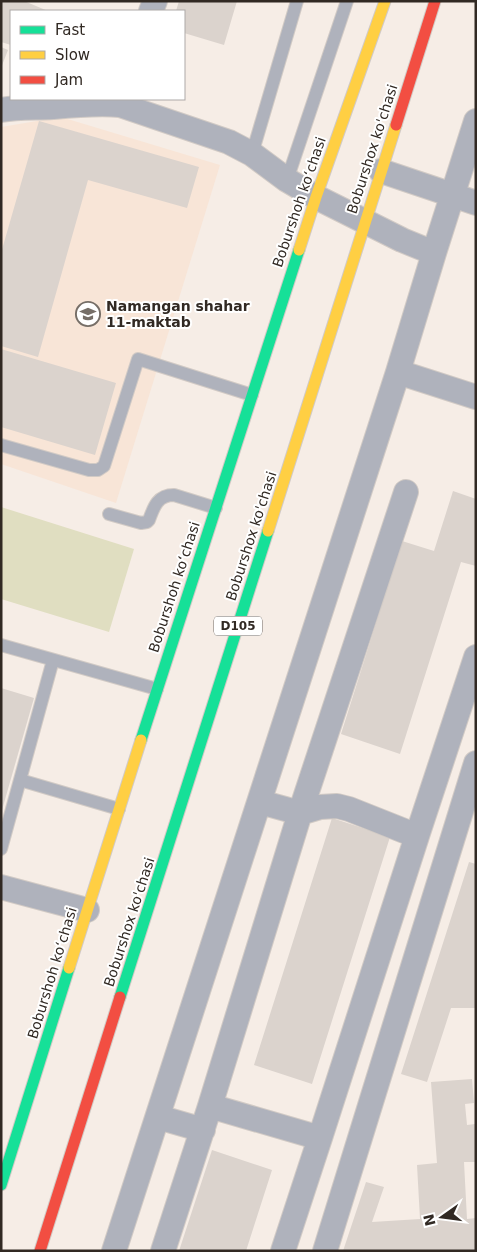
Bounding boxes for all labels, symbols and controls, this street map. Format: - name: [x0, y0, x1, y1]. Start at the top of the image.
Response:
- legend: [10, 10, 185, 100]
- text: Fast: [55, 21, 85, 39]
- text: Slow: [55, 46, 90, 64]
- text: Jam: [54, 71, 83, 89]
- street label: Boburshox ko'chasi: [344, 82, 400, 216]
- street label: Boburshoh koʻchasi: [269, 135, 329, 269]
- place label: Namangan shahar 11-maktab: [106, 298, 250, 330]
- school or university icon: Namangan shahar 11-maktab: [75, 301, 101, 327]
- street label: Boburshox ko'chasi: [223, 469, 279, 603]
- street label: Boburshoh koʻchasi: [145, 520, 203, 654]
- road number: D105: [214, 616, 262, 636]
- street label: Boburshox ko'chasi: [101, 855, 157, 989]
- street label: Boburshoh koʻchasi: [24, 905, 80, 1041]
- north arrow: [417, 1192, 467, 1242]
- text: N: [420, 1213, 439, 1228]

